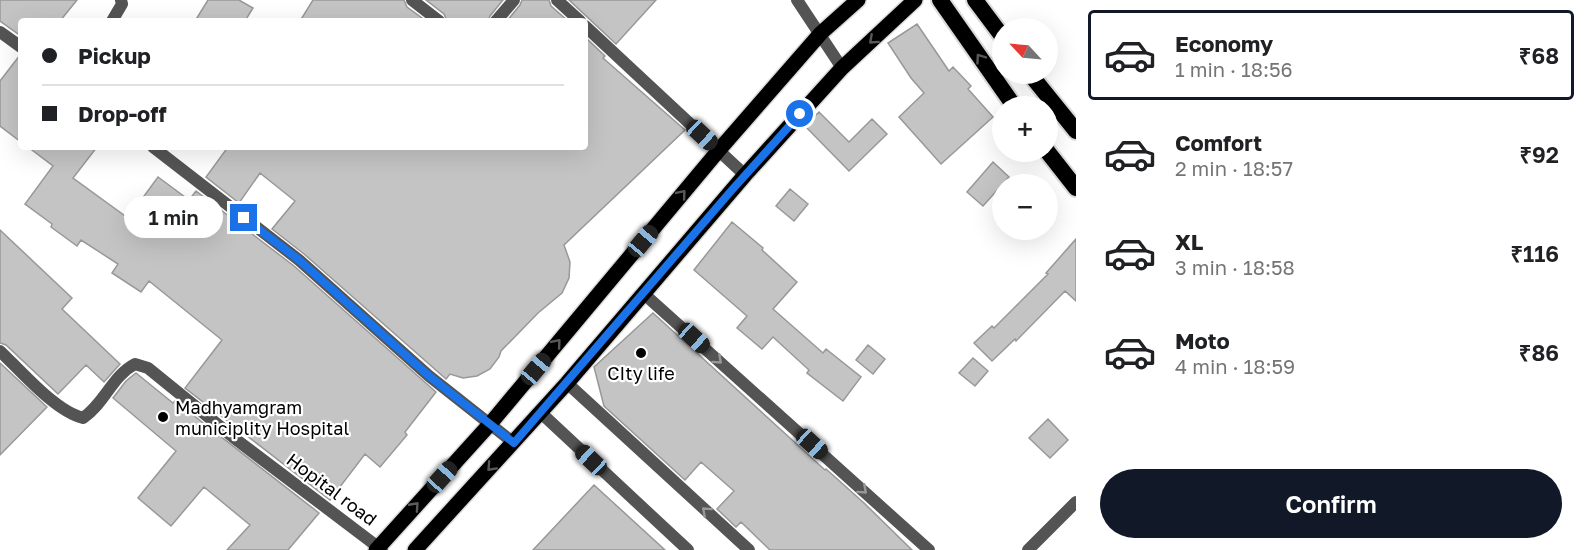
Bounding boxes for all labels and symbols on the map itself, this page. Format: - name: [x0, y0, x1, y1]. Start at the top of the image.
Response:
- north arrow: [992, 18, 1058, 84]
- one-way arrow: [869, 33, 879, 44]
- one-way arrow: [976, 54, 987, 65]
- route start: [786, 100, 813, 127]
- car: [683, 116, 721, 154]
- one-way arrow: [675, 190, 686, 201]
- callout: 1 min: [124, 197, 223, 239]
- route end: [230, 204, 257, 231]
- car: [625, 221, 661, 261]
- car: [675, 319, 713, 357]
- one-way arrow: [550, 339, 561, 350]
- marker: CIty life: [634, 346, 648, 360]
- car: [518, 349, 554, 389]
- one-way arrow: [711, 353, 722, 364]
- place label: CIty life: [607, 362, 675, 384]
- place label: Madhyamgram municiplity Hospital: [175, 396, 349, 439]
- marker: Madhyamgram municiplity Hospital: [156, 410, 170, 424]
- car: [793, 425, 831, 463]
- car: [572, 441, 610, 479]
- street label: Hopital road: [283, 448, 381, 530]
- car: [423, 458, 461, 496]
- one-way arrow: [487, 461, 498, 471]
- one-way arrow: [856, 483, 867, 494]
- one-way arrow: [408, 503, 419, 513]
- one-way arrow: [702, 507, 712, 518]

